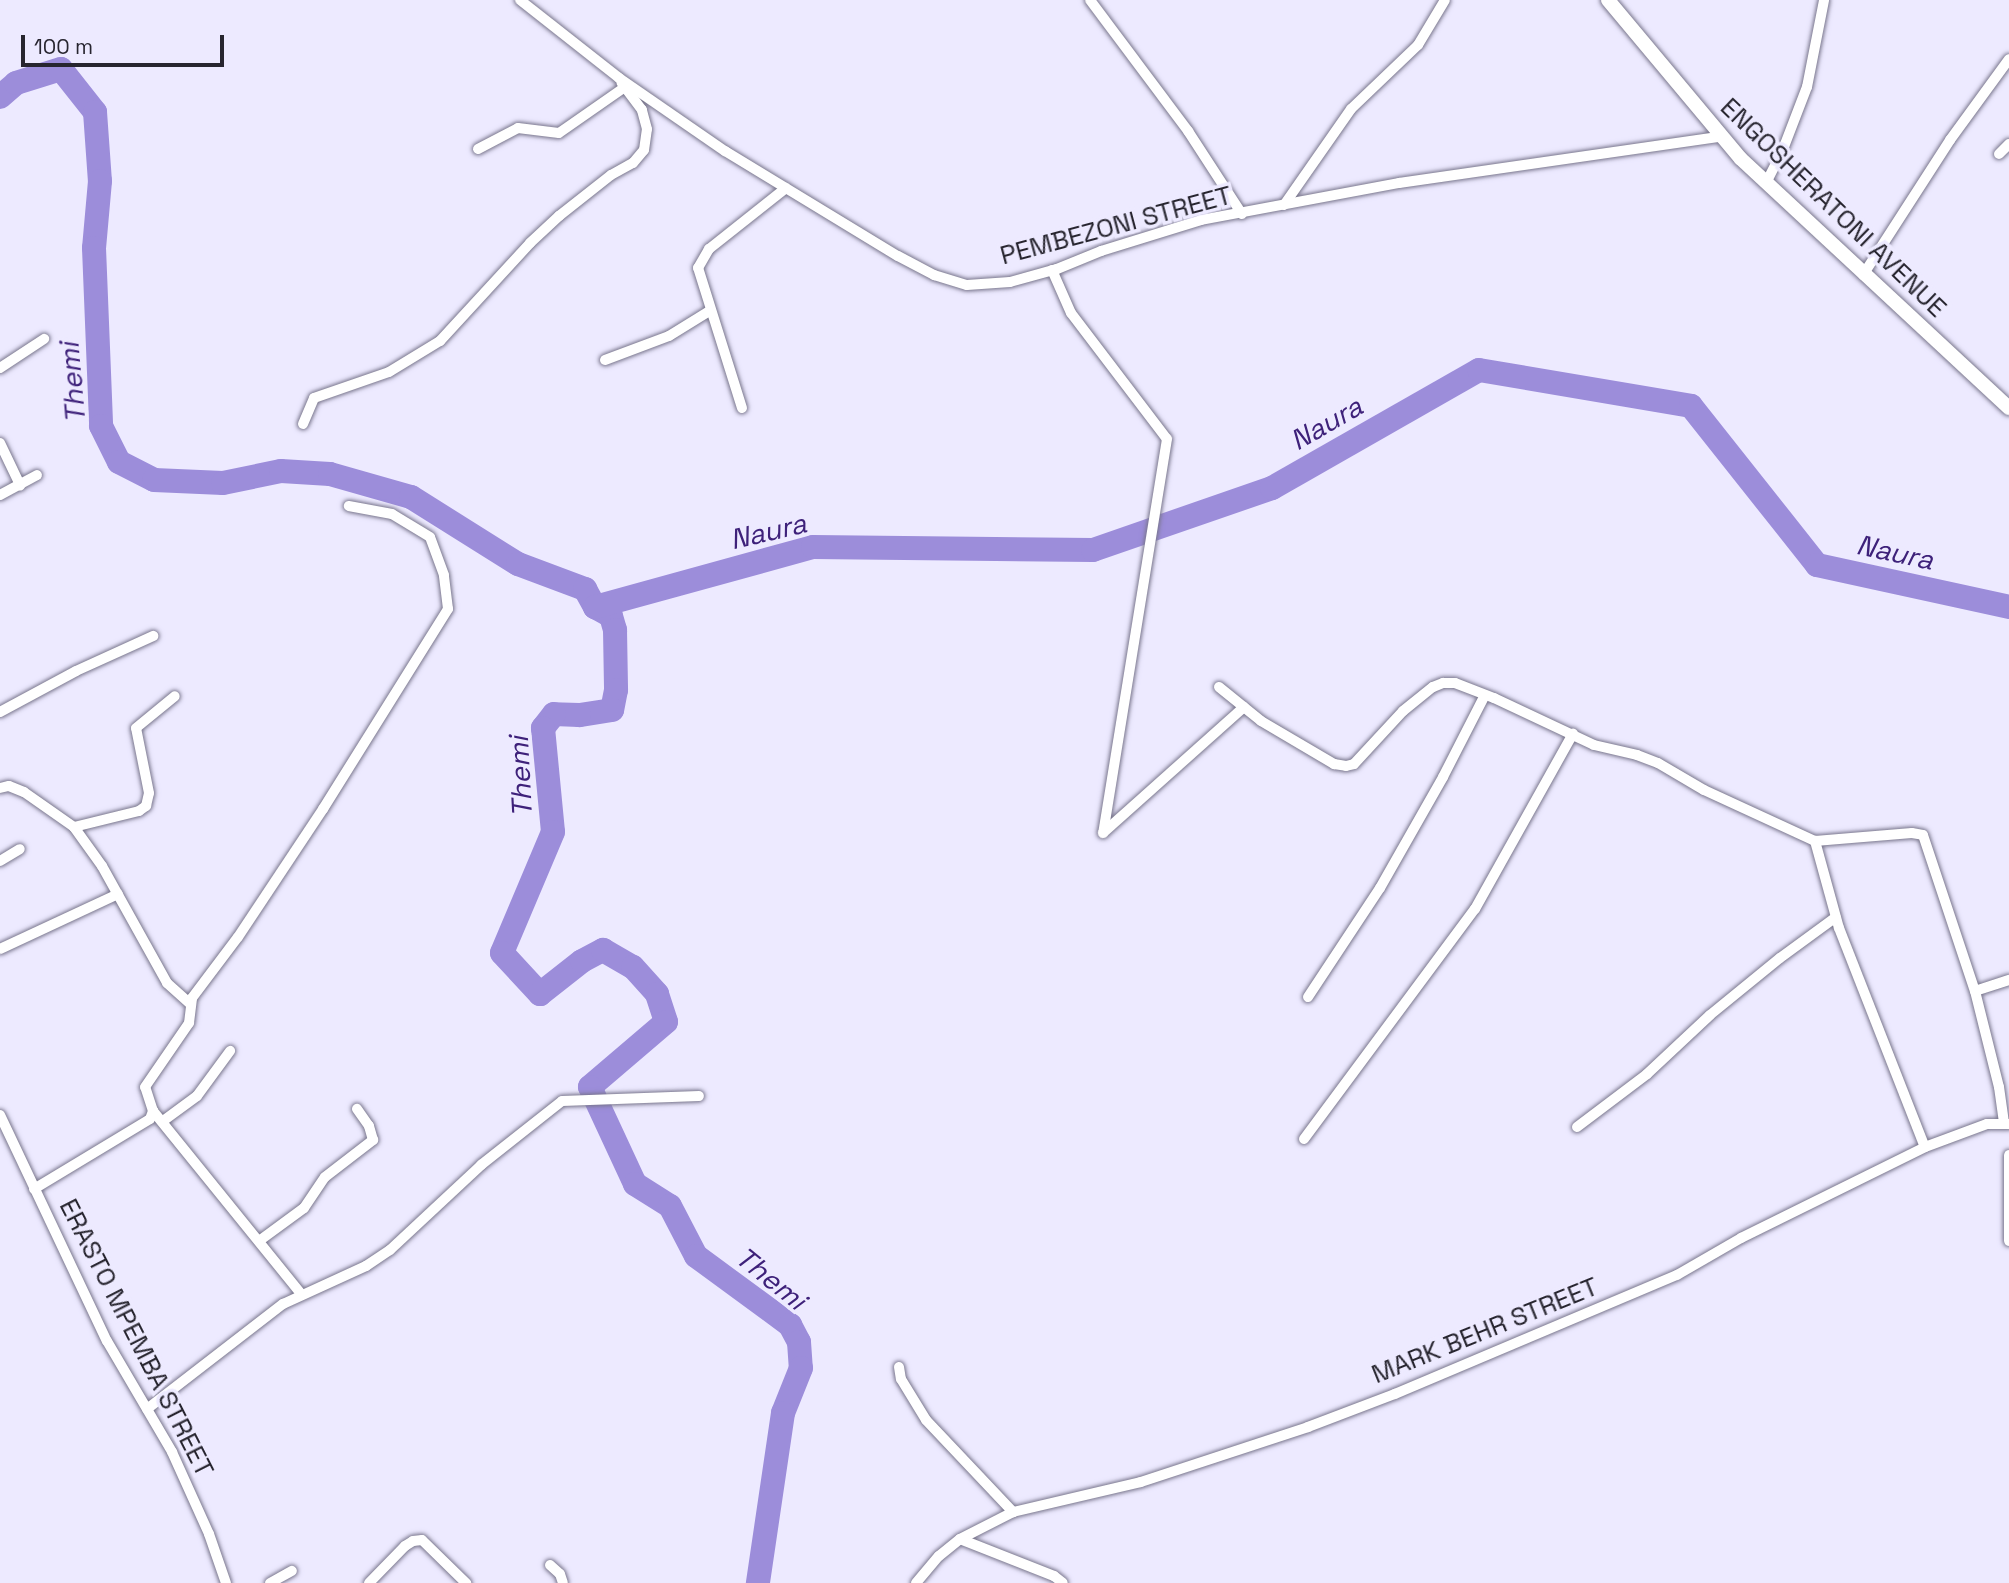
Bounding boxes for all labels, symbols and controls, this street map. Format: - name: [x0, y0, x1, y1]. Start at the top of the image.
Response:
- scale bar: [24, 21, 228, 65]
- text: 100 m: [34, 33, 93, 60]
- street label: ENGOSHERATONI AVENUE: [1714, 92, 1952, 324]
- street label: PEMBEZONI STREET: [997, 180, 1235, 272]
- water label: Themi: [52, 341, 92, 425]
- water label: Naura: [1284, 389, 1368, 457]
- water label: Naura: [726, 506, 810, 556]
- water label: Naura: [1854, 527, 1936, 577]
- water label: Themi: [501, 736, 539, 818]
- street label: ERASTO MPEMBA STREET: [52, 1194, 220, 1482]
- water label: Themi: [729, 1239, 813, 1317]
- street label: MARK BEHR STREET: [1367, 1271, 1603, 1391]

